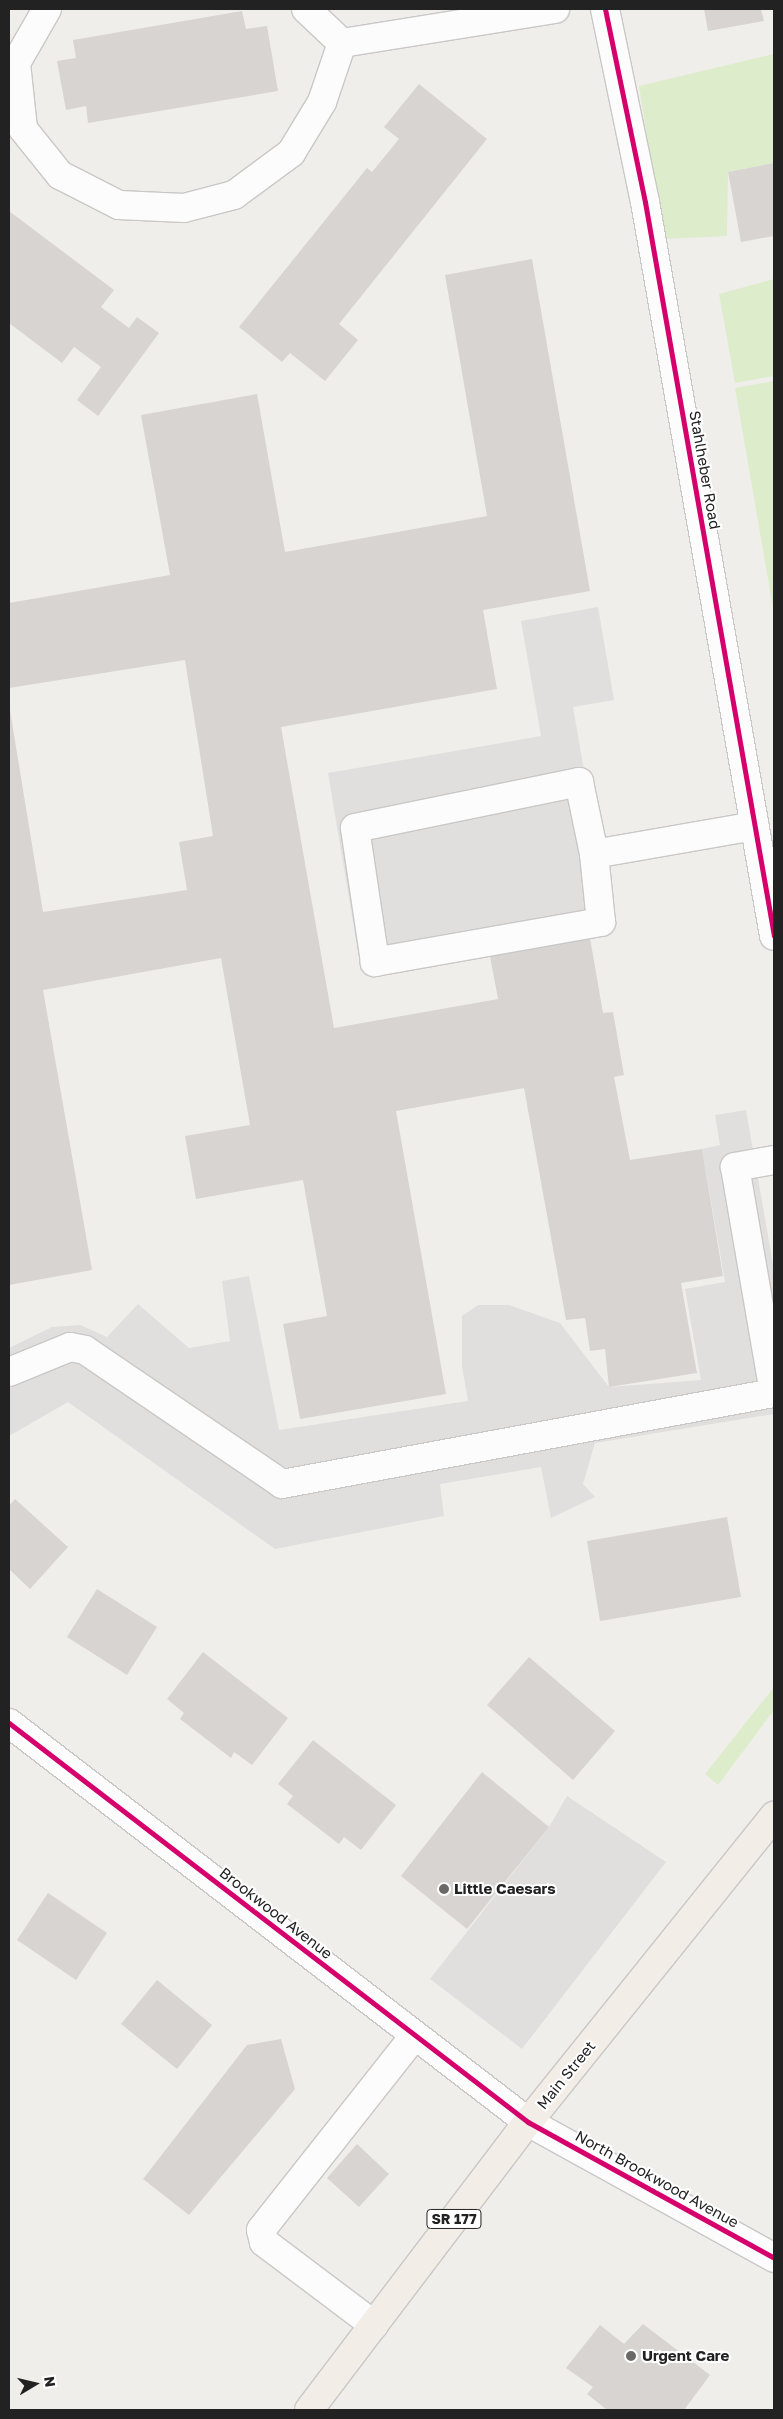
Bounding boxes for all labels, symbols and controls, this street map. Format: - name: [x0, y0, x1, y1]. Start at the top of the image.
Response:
- street label: Stahlheber Road: [686, 409, 724, 531]
- street label: Brookwood Avenue: [216, 1863, 336, 1963]
- place label: Little Caesars: [454, 1880, 556, 1898]
- marker: Little Caesars: [438, 1883, 450, 1895]
- street label: Main Street: [533, 2037, 599, 2113]
- street label: North Brookwood Avenue: [572, 2127, 742, 2231]
- road number: SR 177: [425, 2208, 483, 2230]
- place label: Urgent Care: [642, 2347, 729, 2365]
- marker: Urgent Care: [624, 2349, 638, 2363]
- north arrow: [10, 2359, 60, 2409]
- text: N: [41, 2375, 60, 2388]

